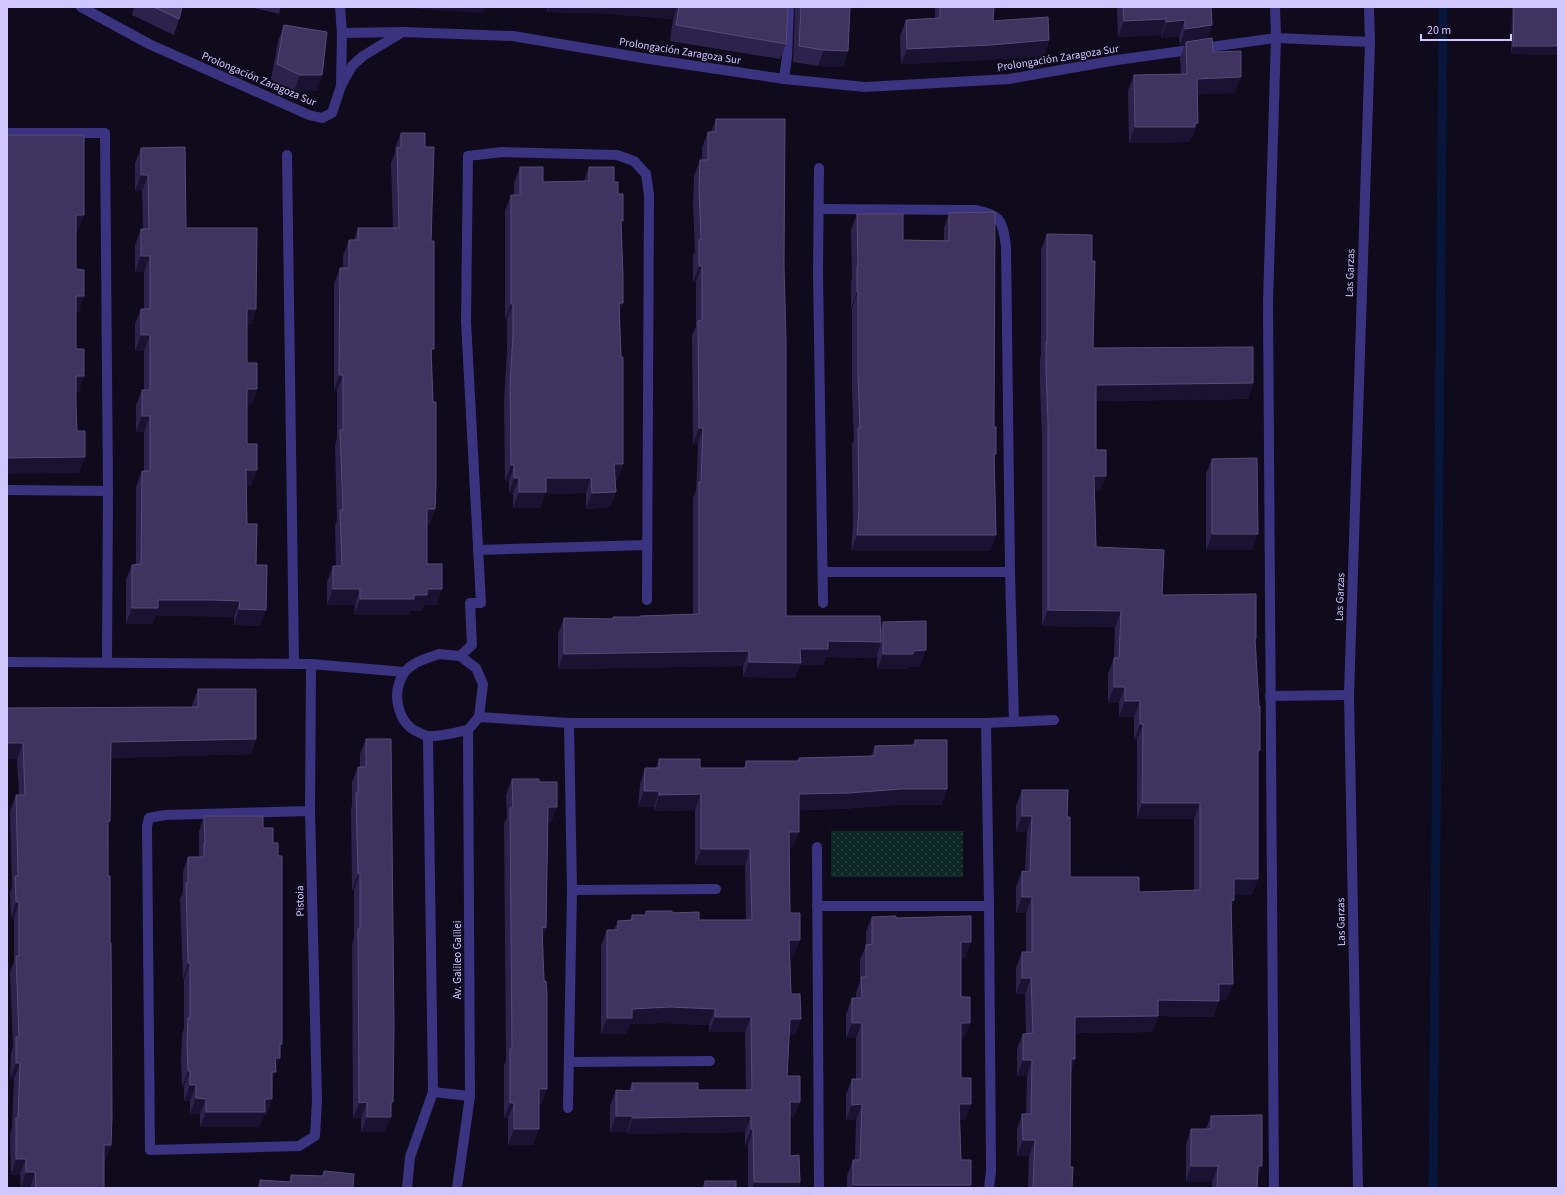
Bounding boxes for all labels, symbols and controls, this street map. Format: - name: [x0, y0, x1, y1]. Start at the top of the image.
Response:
- scale bar: [1421, 16, 1511, 42]
- text: 20 m: [1427, 22, 1451, 39]
- street label: Prolongación Zaragoza Sur: [618, 34, 742, 68]
- street label: Prolongación Zaragoza Sur: [996, 41, 1120, 75]
- street label: Prolongación Zaragoza Sur: [199, 48, 319, 110]
- street label: Las Garzas: [1342, 248, 1358, 297]
- street label: Las Garzas: [1332, 572, 1348, 621]
- street label: Pistoia: [292, 885, 308, 917]
- street label: Las Garzas: [1333, 897, 1349, 946]
- street label: Av. Galileo Galilei: [450, 921, 465, 999]

